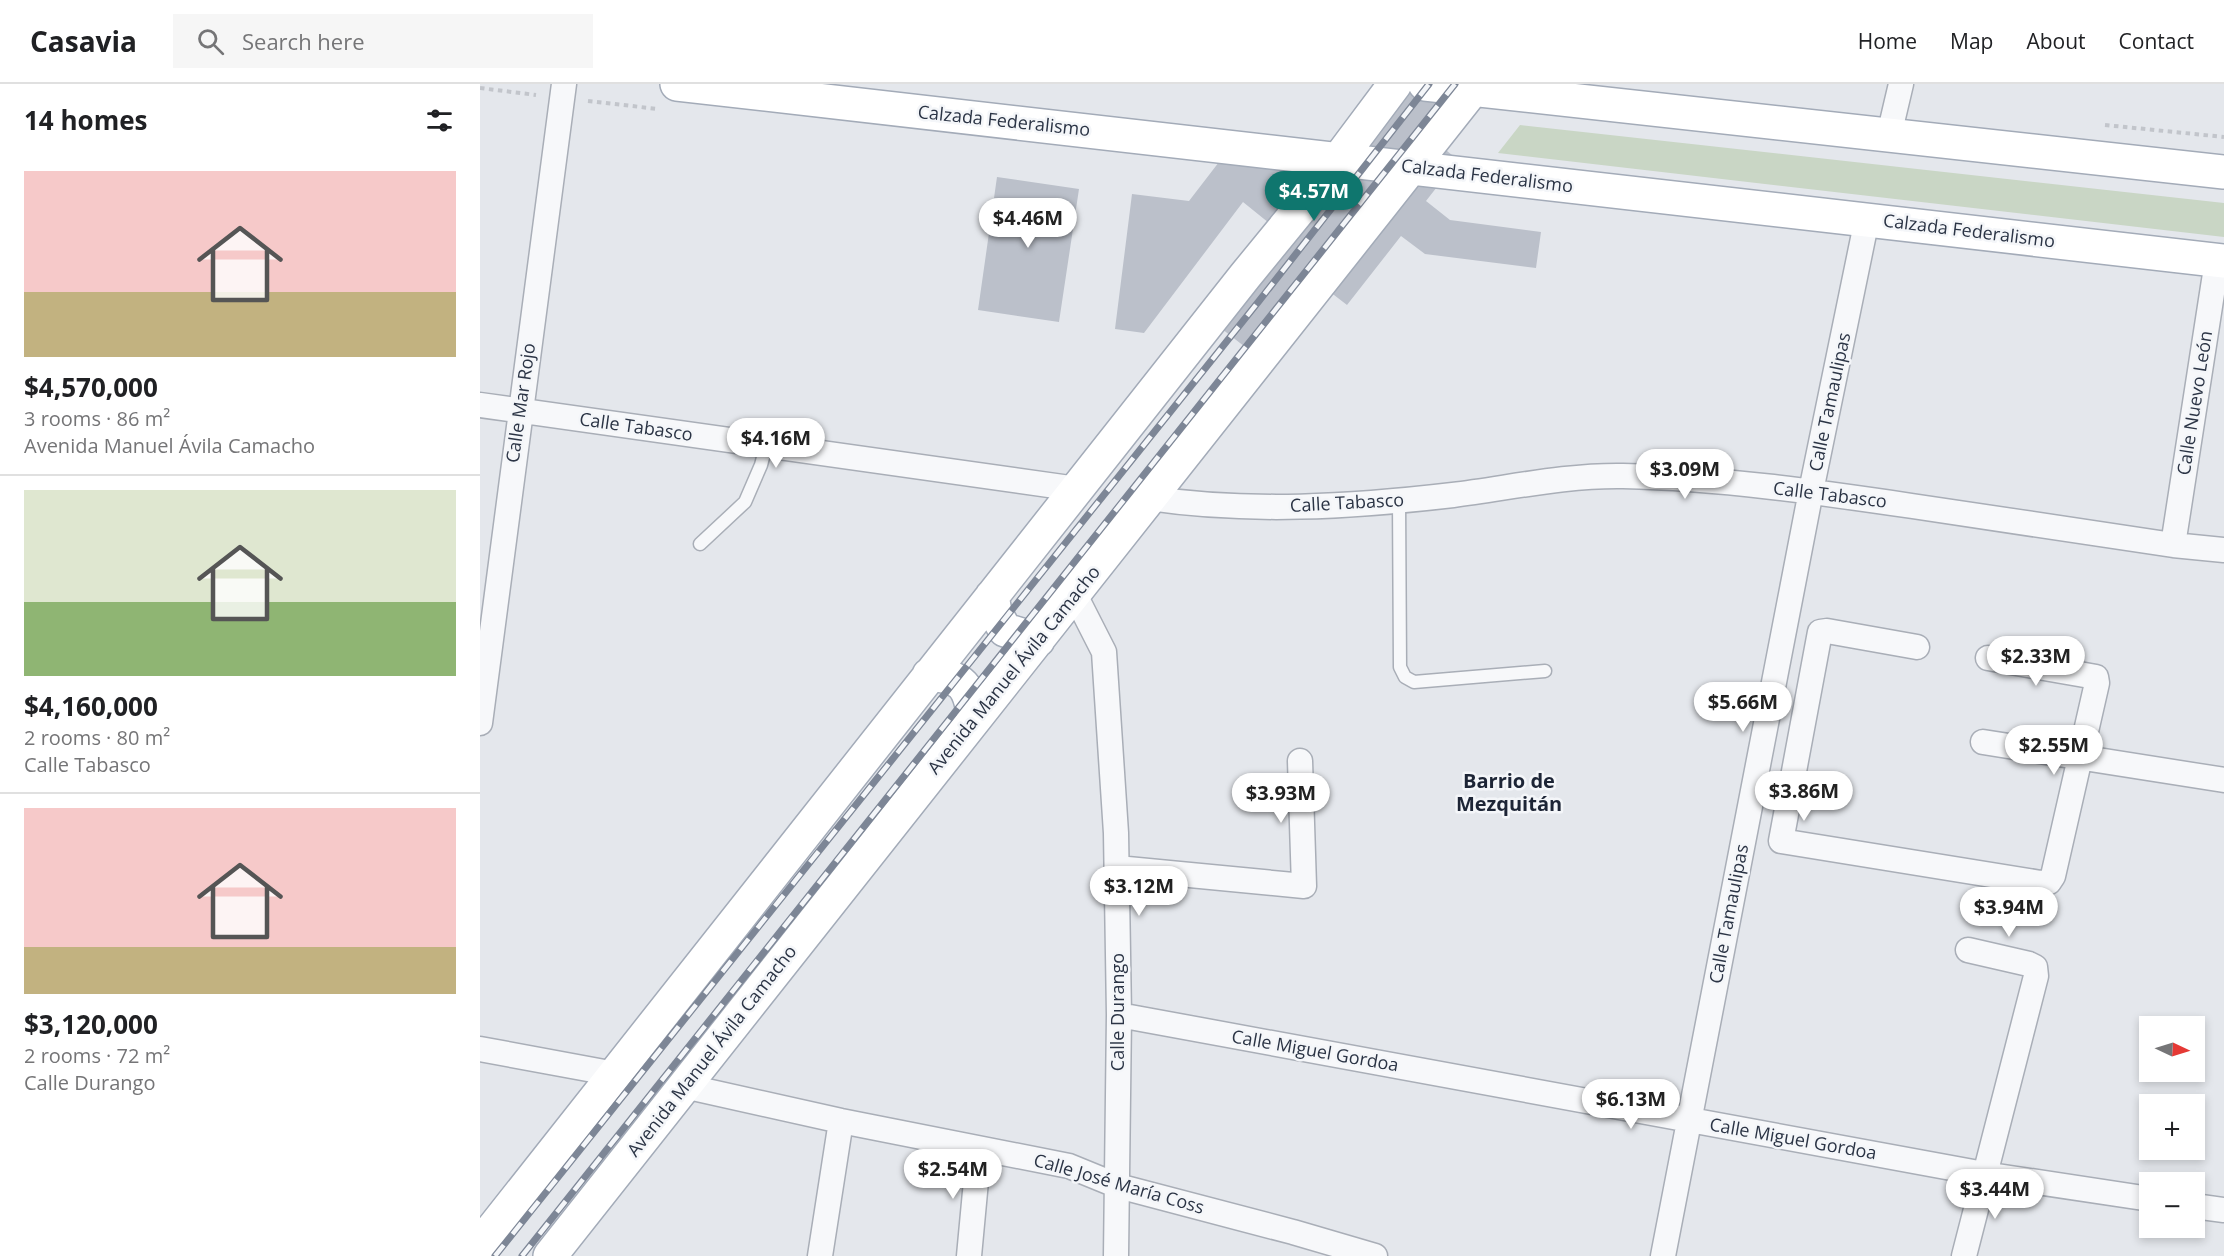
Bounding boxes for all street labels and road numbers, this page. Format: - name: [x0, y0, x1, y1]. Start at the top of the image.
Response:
- street label: Calzada Federalismo: [917, 99, 1091, 141]
- street label: Calzada Federalismo: [1400, 153, 1574, 197]
- street label: Calzada Federalismo: [1882, 208, 2056, 252]
- street label: Calle Nuevo León: [2171, 329, 2217, 477]
- street label: Calle Tamaulipas: [1803, 330, 1855, 473]
- street label: Calle Mar Rojo: [500, 341, 540, 464]
- street label: Calle Tabasco: [578, 406, 694, 446]
- street label: Calle Tabasco: [1772, 475, 1888, 513]
- street label: Calle Tabasco: [1289, 487, 1405, 517]
- street label: Avenida Manuel Ávila Camacho: [921, 560, 1105, 779]
- street label: Calle Tamaulipas: [1703, 842, 1753, 986]
- street label: Avenida Manuel Ávila Camacho: [621, 940, 801, 1161]
- street label: Calle Durango: [1105, 953, 1129, 1071]
- street label: Calle Miguel Gordoa: [1230, 1024, 1401, 1077]
- street label: Calle Miguel Gordoa: [1708, 1112, 1879, 1165]
- street label: Calle José María Coss: [1031, 1147, 1207, 1219]

